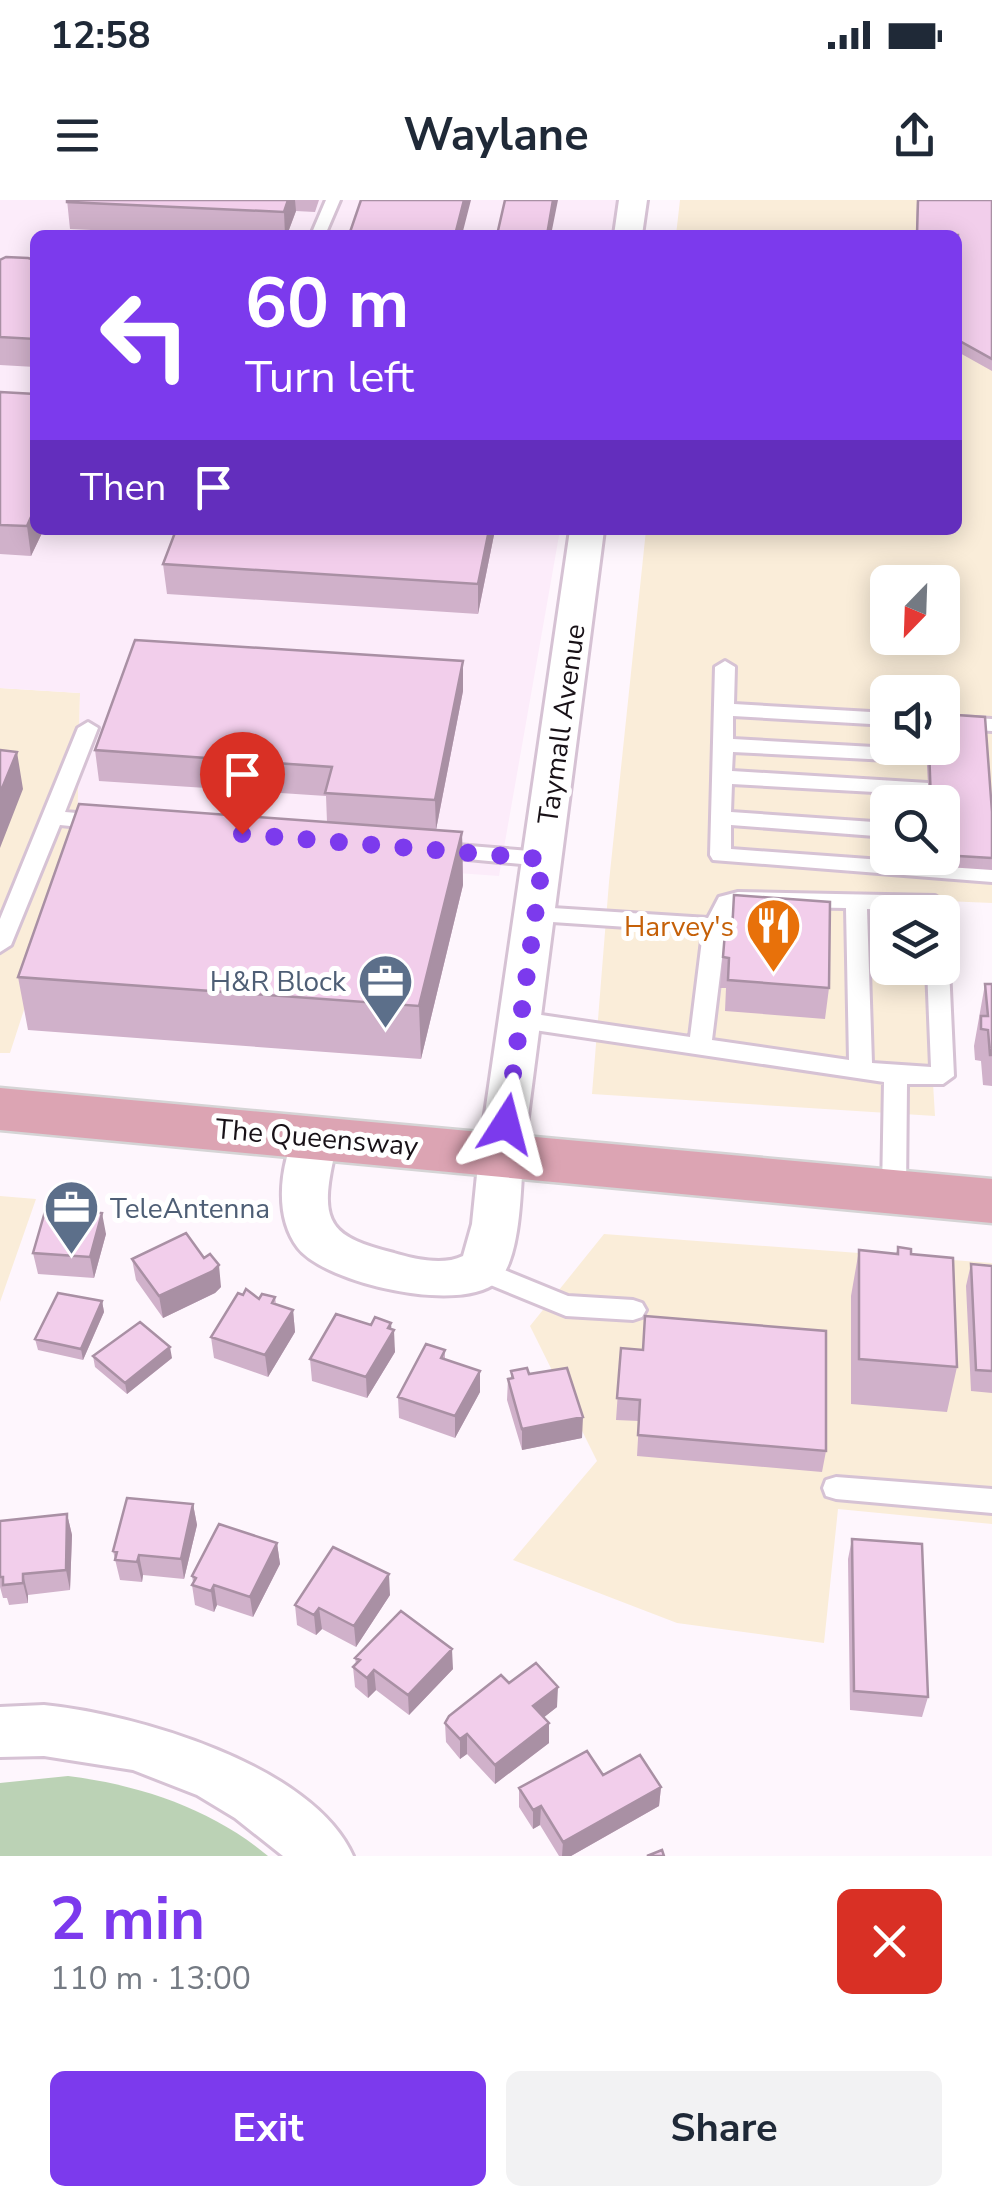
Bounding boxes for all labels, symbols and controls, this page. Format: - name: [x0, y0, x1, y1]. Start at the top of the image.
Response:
- text: 12:58: [50, 10, 151, 61]
- text: Waylane: [403, 105, 589, 166]
- icon: menu: [50, 108, 105, 163]
- icon: share: [887, 108, 942, 163]
- text: 60 m: [245, 256, 409, 352]
- icon: left: [80, 270, 210, 400]
- text: Turn left: [245, 347, 414, 408]
- icon: arrive: [186, 460, 241, 515]
- text: Then: [80, 462, 166, 513]
- north arrow: [870, 565, 960, 655]
- map controls: [870, 565, 960, 985]
- street label: Taymall Avenue: [529, 622, 595, 827]
- button: sound: [870, 675, 960, 765]
- pin: [200, 732, 285, 835]
- icon: arrive: [215, 747, 270, 802]
- button: search: [870, 785, 960, 875]
- button: layers: [870, 895, 960, 985]
- restaurant icon: Harvey's: [743, 896, 803, 975]
- place label: Harvey's: [624, 908, 734, 946]
- office icon: H&R Block: [355, 951, 415, 1030]
- place label: H&R Block: [210, 963, 347, 1001]
- position arrow: [454, 1072, 558, 1176]
- street label: The Queensway: [214, 1110, 420, 1166]
- office icon: TeleAntenna: [41, 1178, 101, 1257]
- place label: TeleAntenna: [110, 1190, 270, 1228]
- text: 2 min: [50, 1878, 205, 1960]
- button: close: [837, 1889, 942, 1994]
- text: 110 m · 13:00: [50, 1957, 251, 2000]
- button: Exit: [50, 2071, 486, 2186]
- button: Share: [506, 2071, 942, 2186]

